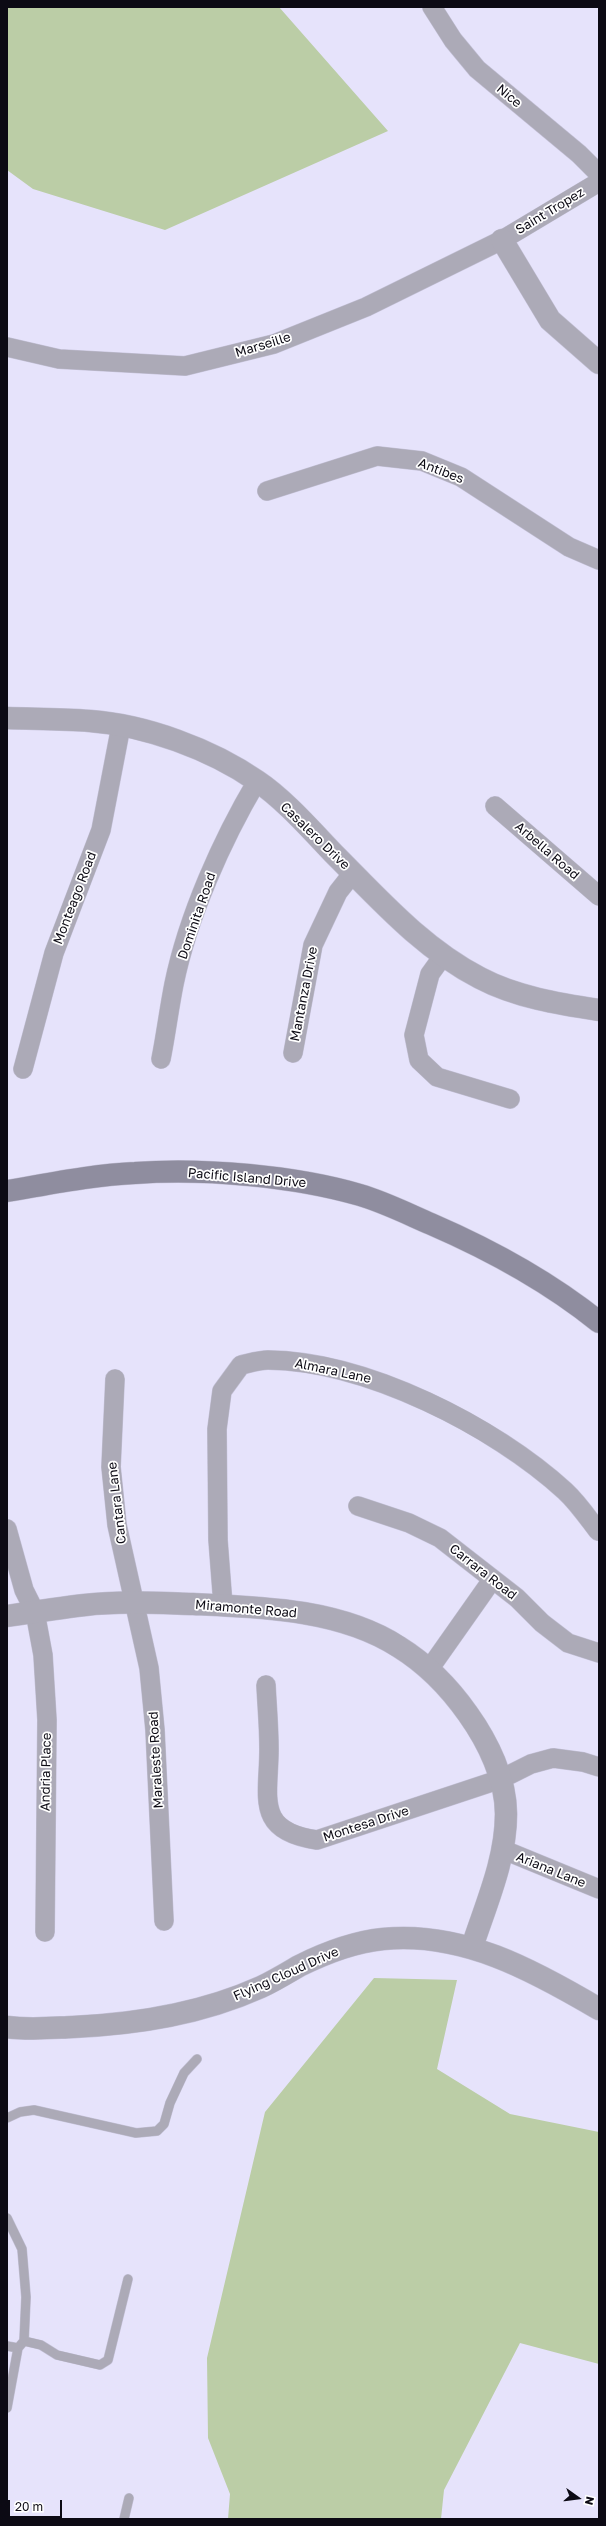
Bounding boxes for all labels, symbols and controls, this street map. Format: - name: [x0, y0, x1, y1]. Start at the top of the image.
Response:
- street label: Nice: [493, 81, 525, 111]
- street label: Saint Tropez: [513, 184, 587, 238]
- street label: Marseille: [233, 329, 293, 361]
- street label: Antibes: [416, 455, 466, 487]
- street label: Casalero Drive: [277, 799, 353, 873]
- street label: Arbella Road: [512, 819, 582, 883]
- street label: Monteago Road: [50, 850, 100, 946]
- street label: Dominita Road: [175, 870, 219, 962]
- street label: Mantanza Drive: [287, 945, 321, 1043]
- street label: Pacific Island Drive: [187, 1165, 307, 1191]
- street label: Almara Lane: [294, 1355, 372, 1387]
- street label: Cantara Lane: [104, 1461, 130, 1545]
- street label: Carrara Road: [446, 1541, 520, 1603]
- street label: Miramonte Road: [195, 1597, 297, 1621]
- street label: Maraleste Road: [146, 1711, 166, 1809]
- street label: Andria Place: [38, 1733, 54, 1811]
- street label: Montesa Drive: [321, 1803, 411, 1845]
- street label: Ariana Lane: [514, 1849, 588, 1891]
- street label: Flying Cloud Drive: [231, 1944, 341, 2004]
- north arrow: [558, 2478, 598, 2518]
- scale bar: [10, 2492, 64, 2518]
- text: N: [583, 2495, 597, 2507]
- text: 20 m: [15, 2499, 43, 2514]

